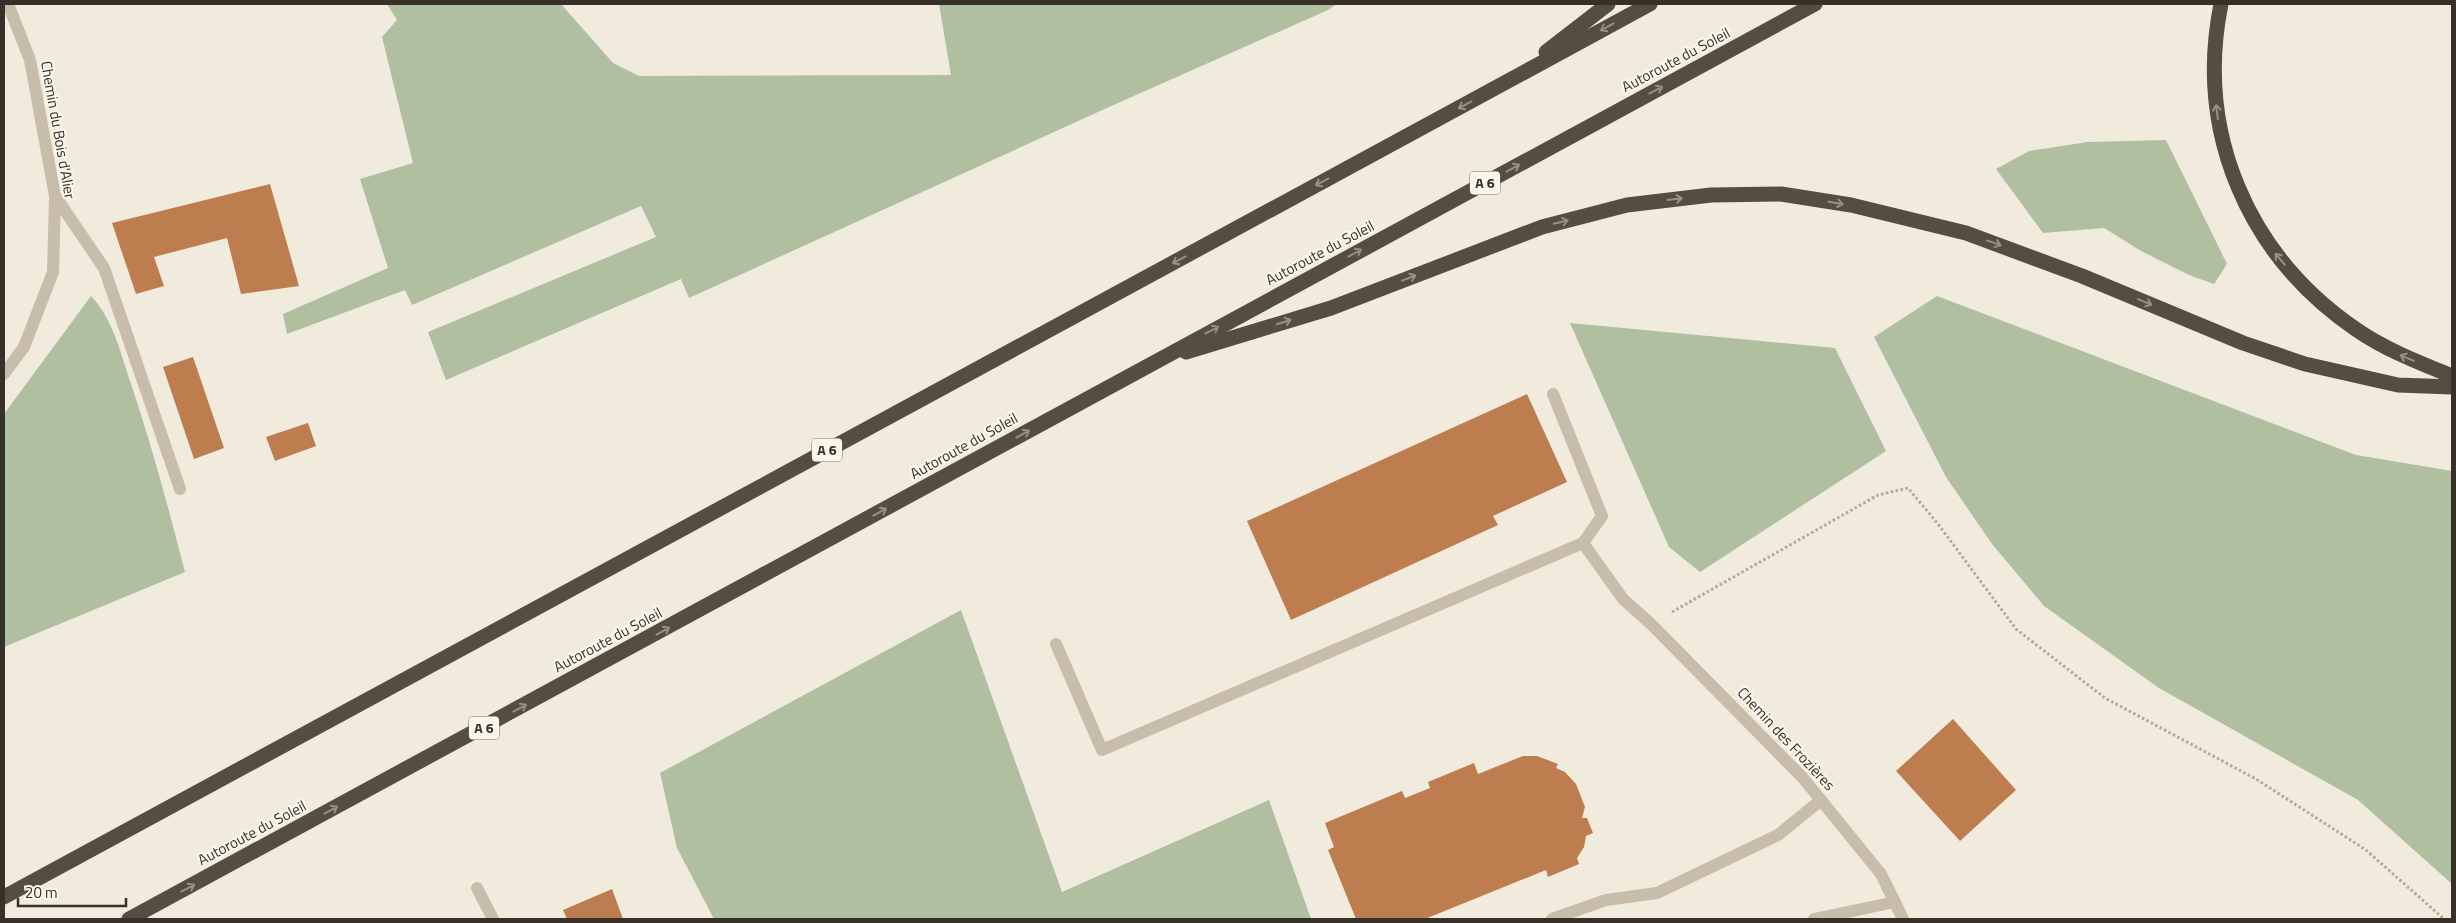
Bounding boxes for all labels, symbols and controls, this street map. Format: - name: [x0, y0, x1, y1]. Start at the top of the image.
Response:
- street label: Autoroute du Soleil: [1617, 21, 1734, 98]
- one-way arrow: [1600, 22, 1615, 32]
- street label: Chemin du Bois d'Alier: [35, 59, 82, 201]
- one-way arrow: [1649, 85, 1664, 95]
- one-way arrow: [1458, 100, 1472, 110]
- one-way arrow: [2212, 104, 2222, 120]
- one-way arrow: [1506, 162, 1520, 172]
- road number: A 6: [1470, 172, 1500, 194]
- one-way arrow: [1314, 177, 1329, 187]
- one-way arrow: [1667, 194, 1683, 204]
- one-way arrow: [1828, 198, 1844, 208]
- street label: Autoroute du Soleil: [1261, 214, 1378, 291]
- one-way arrow: [1553, 217, 1569, 226]
- one-way arrow: [1986, 239, 2001, 248]
- one-way arrow: [1347, 248, 1362, 258]
- one-way arrow: [2274, 253, 2286, 266]
- one-way arrow: [1172, 255, 1187, 265]
- one-way arrow: [1401, 273, 1416, 282]
- one-way arrow: [2137, 298, 2152, 307]
- one-way arrow: [1276, 317, 1292, 327]
- one-way arrow: [1204, 325, 1219, 335]
- one-way arrow: [2400, 352, 2415, 362]
- street label: Autoroute du Soleil: [906, 406, 1022, 485]
- one-way arrow: [1015, 429, 1030, 439]
- road number: A 6: [812, 438, 842, 462]
- one-way arrow: [873, 507, 887, 517]
- street label: Autoroute du Soleil: [549, 601, 666, 678]
- one-way arrow: [655, 626, 670, 636]
- street label: Chemin des Frozières: [1732, 682, 1841, 796]
- one-way arrow: [512, 703, 527, 713]
- road number: A 6: [469, 716, 499, 740]
- street label: Autoroute du Soleil: [193, 794, 310, 871]
- one-way arrow: [323, 805, 337, 815]
- scale bar: [18, 876, 125, 908]
- text: 20 m: [25, 881, 58, 904]
- one-way arrow: [180, 883, 195, 893]

